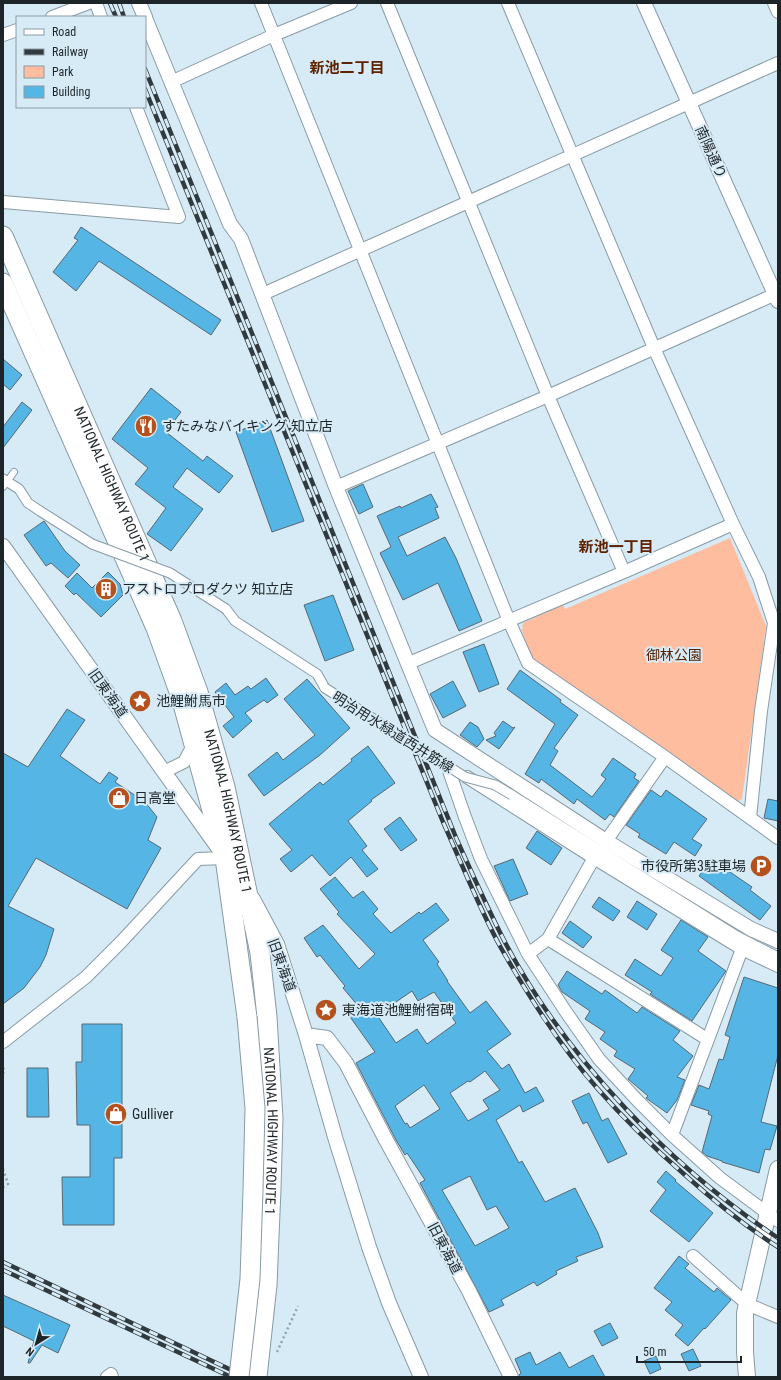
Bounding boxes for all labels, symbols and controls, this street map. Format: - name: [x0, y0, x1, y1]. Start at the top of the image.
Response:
- legend: [16, 16, 146, 108]
- text: Road: [52, 25, 76, 39]
- text: Railway: [52, 45, 88, 59]
- district label: 新池二丁目: [309, 59, 385, 77]
- text: Park: [52, 65, 74, 79]
- text: Building: [52, 85, 90, 99]
- street label: 南陽通り: [692, 123, 730, 181]
- street label: NATIONAL HIGHWAY ROUTE 1: [71, 404, 153, 564]
- restaurant icon: すたみなバイキング 知立店: [133, 413, 159, 439]
- place label: すたみなバイキング 知立店: [162, 418, 333, 434]
- district label: 新池一丁目: [578, 538, 654, 556]
- building icon: アストロプロダクツ 知立店: [93, 576, 119, 602]
- place label: アストロプロダクツ 知立店: [122, 581, 293, 597]
- park label: 御林公園: [646, 647, 702, 663]
- street label: 旧東海道: [85, 665, 131, 721]
- place icon: 池鯉鮒馬市: [127, 688, 153, 714]
- street label: 明治用水緑道西井筋線: [329, 688, 457, 776]
- place label: 池鯉鮒馬市: [156, 693, 226, 709]
- street label: NATIONAL HIGHWAY ROUTE 1: [201, 727, 255, 894]
- shop icon: 日高堂: [106, 785, 132, 811]
- place label: 日高堂: [134, 790, 176, 806]
- parking icon: 市役所第3駐車場: [748, 853, 774, 879]
- place label: 市役所第3駐車場: [641, 858, 746, 874]
- street label: 旧東海道: [265, 936, 299, 994]
- place icon: 東海道池鯉鮒宿碑: [313, 997, 339, 1023]
- place label: 東海道池鯉鮒宿碑: [342, 1002, 454, 1018]
- street label: NATIONAL HIGHWAY ROUTE 1: [261, 1047, 281, 1215]
- shop icon: Gulliver: [103, 1101, 129, 1127]
- place label: Gulliver: [132, 1106, 173, 1122]
- street label: 旧東海道: [425, 1220, 465, 1276]
- north arrow: [16, 1324, 56, 1364]
- scale bar: [637, 1338, 741, 1364]
- text: N: [23, 1344, 37, 1359]
- text: 50 m: [643, 1345, 667, 1359]

